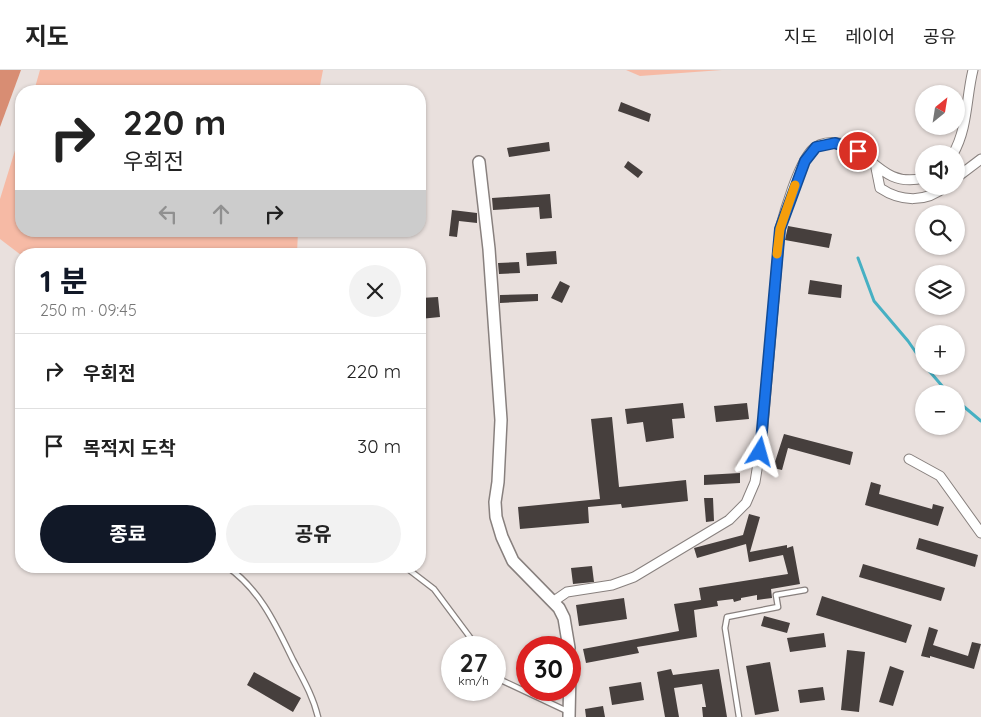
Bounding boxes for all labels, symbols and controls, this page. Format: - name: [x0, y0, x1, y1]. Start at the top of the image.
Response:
- text: 지도: [25, 21, 69, 51]
- text: 지도: [784, 25, 817, 48]
- text: 레이어: [845, 25, 895, 48]
- text: 공유: [923, 25, 956, 48]
- north arrow: [915, 85, 965, 135]
- map controls: [915, 85, 965, 435]
- text: 220 m: [123, 100, 226, 144]
- icon: right: [40, 105, 105, 170]
- pin: [837, 130, 879, 172]
- icon: arrive: [844, 137, 872, 165]
- button: sound: [915, 145, 965, 195]
- text: 우회전: [123, 147, 184, 175]
- icon: left: [154, 200, 182, 228]
- icon: ahead: [207, 200, 235, 228]
- icon: right: [260, 200, 288, 228]
- button: search: [915, 205, 965, 255]
- text: 1 분: [40, 262, 88, 300]
- button: close: [349, 265, 401, 317]
- button: layers: [915, 265, 965, 315]
- text: 250 m · 09:45: [40, 300, 137, 320]
- button: +: [915, 325, 965, 375]
- icon: right: [40, 357, 68, 385]
- text: 220 m: [346, 359, 401, 383]
- text: 우회전: [83, 361, 135, 385]
- button: −: [915, 385, 965, 435]
- position arrow: [733, 425, 785, 477]
- icon: arrive: [40, 432, 68, 460]
- text: 30 m: [357, 434, 401, 458]
- text: 목적지 도착: [83, 436, 176, 460]
- button: 종료: [40, 505, 216, 563]
- button: 공유: [226, 505, 401, 563]
- speed limit sign: 30: [516, 636, 581, 701]
- text: 27: [460, 647, 487, 678]
- text: km/h: [458, 673, 489, 688]

